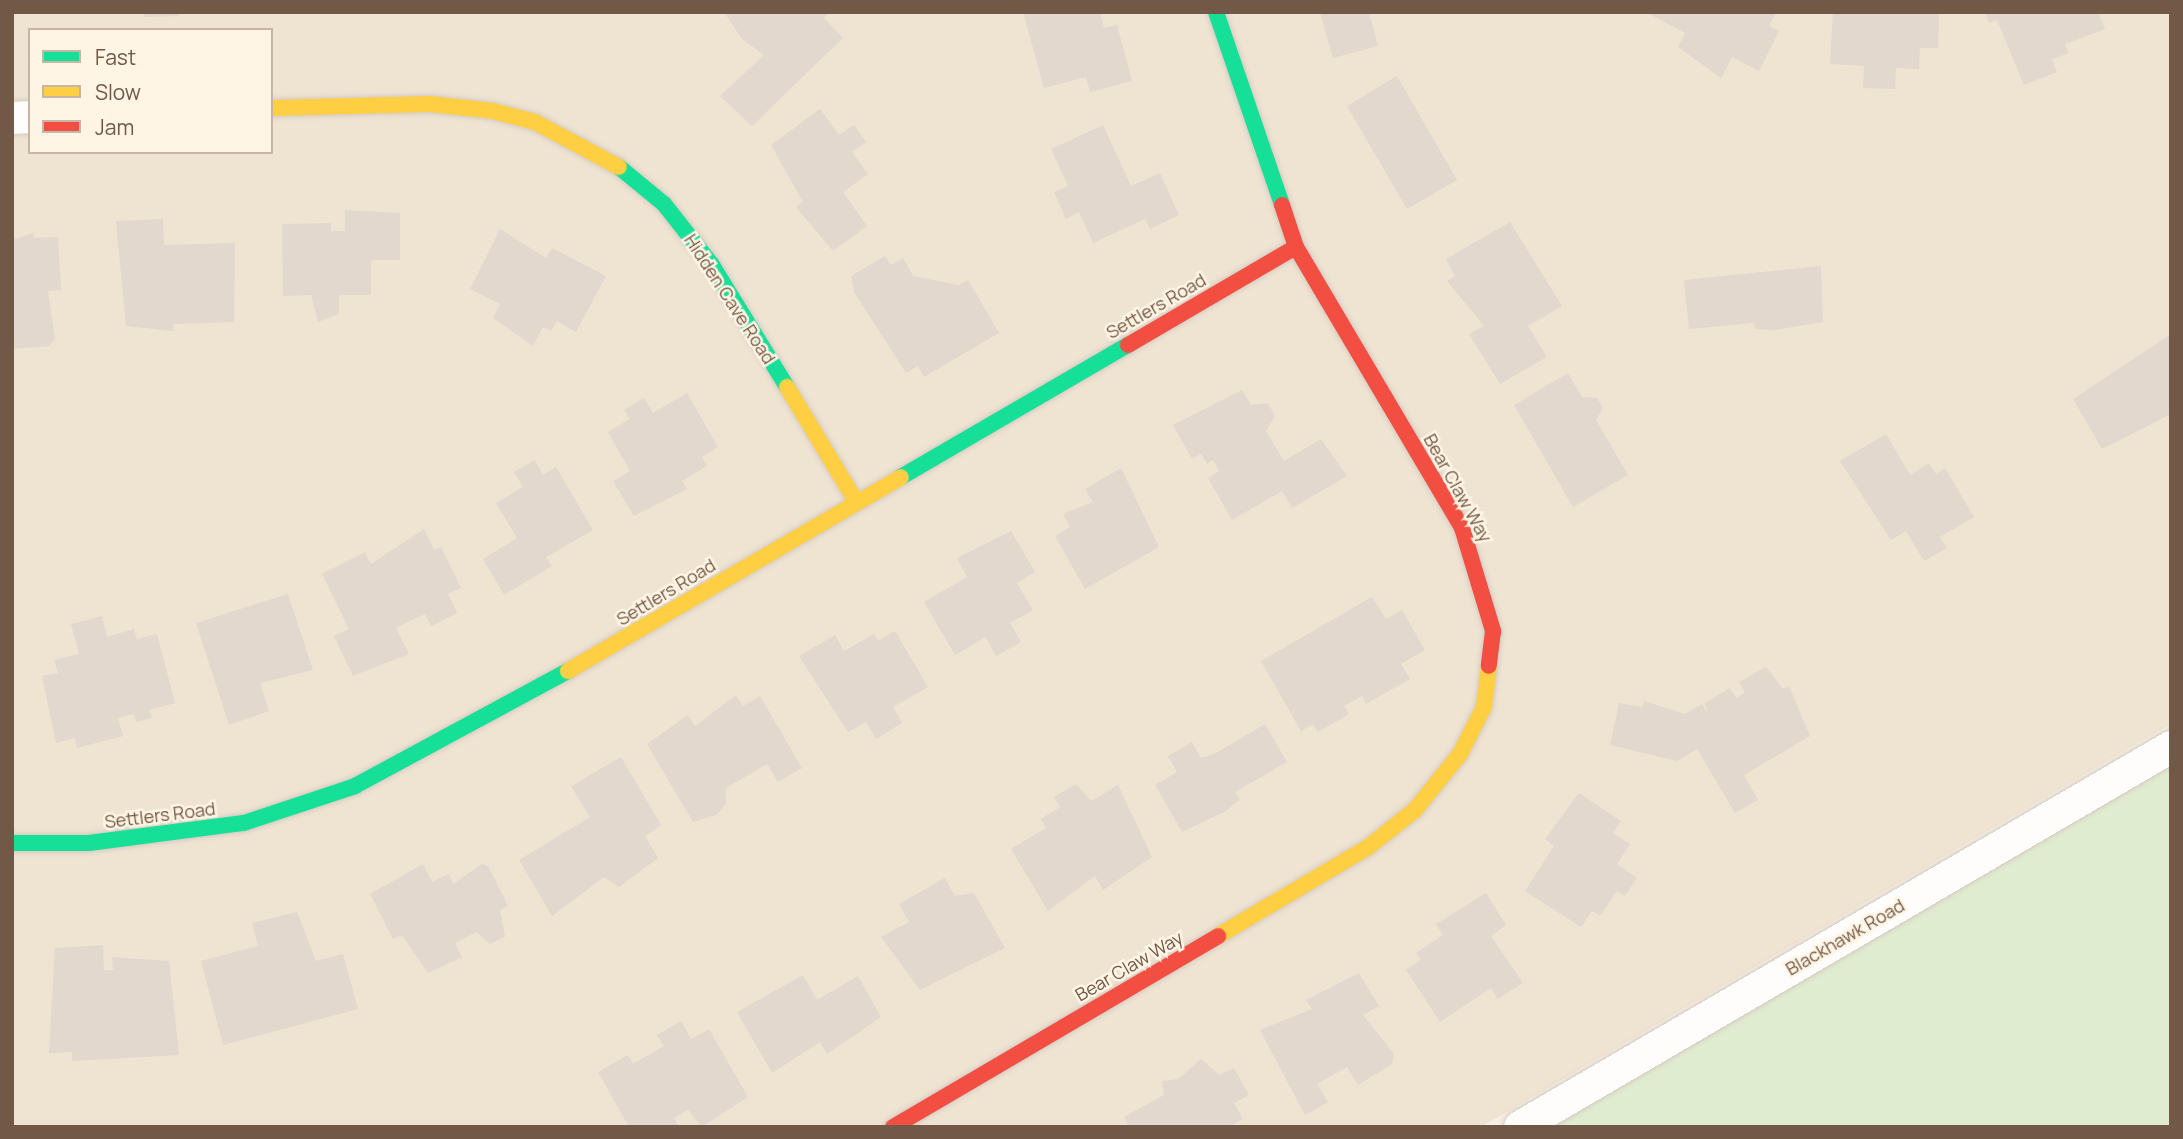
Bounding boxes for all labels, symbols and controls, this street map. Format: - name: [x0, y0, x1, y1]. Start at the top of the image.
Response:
- legend: [28, 28, 273, 154]
- text: Fast: [95, 43, 136, 71]
- text: Slow: [95, 78, 141, 106]
- text: Jam: [95, 113, 134, 141]
- street label: Hidden Cave Road: [680, 230, 780, 368]
- street label: Settlers Road: [1102, 269, 1210, 343]
- street label: Bear Claw Way: [1419, 430, 1497, 546]
- street label: Settlers Road: [613, 554, 719, 630]
- street label: Settlers Road: [103, 797, 217, 833]
- street label: Blackhawk Road: [1782, 894, 1908, 980]
- street label: Bear Claw Way: [1071, 927, 1187, 1005]

